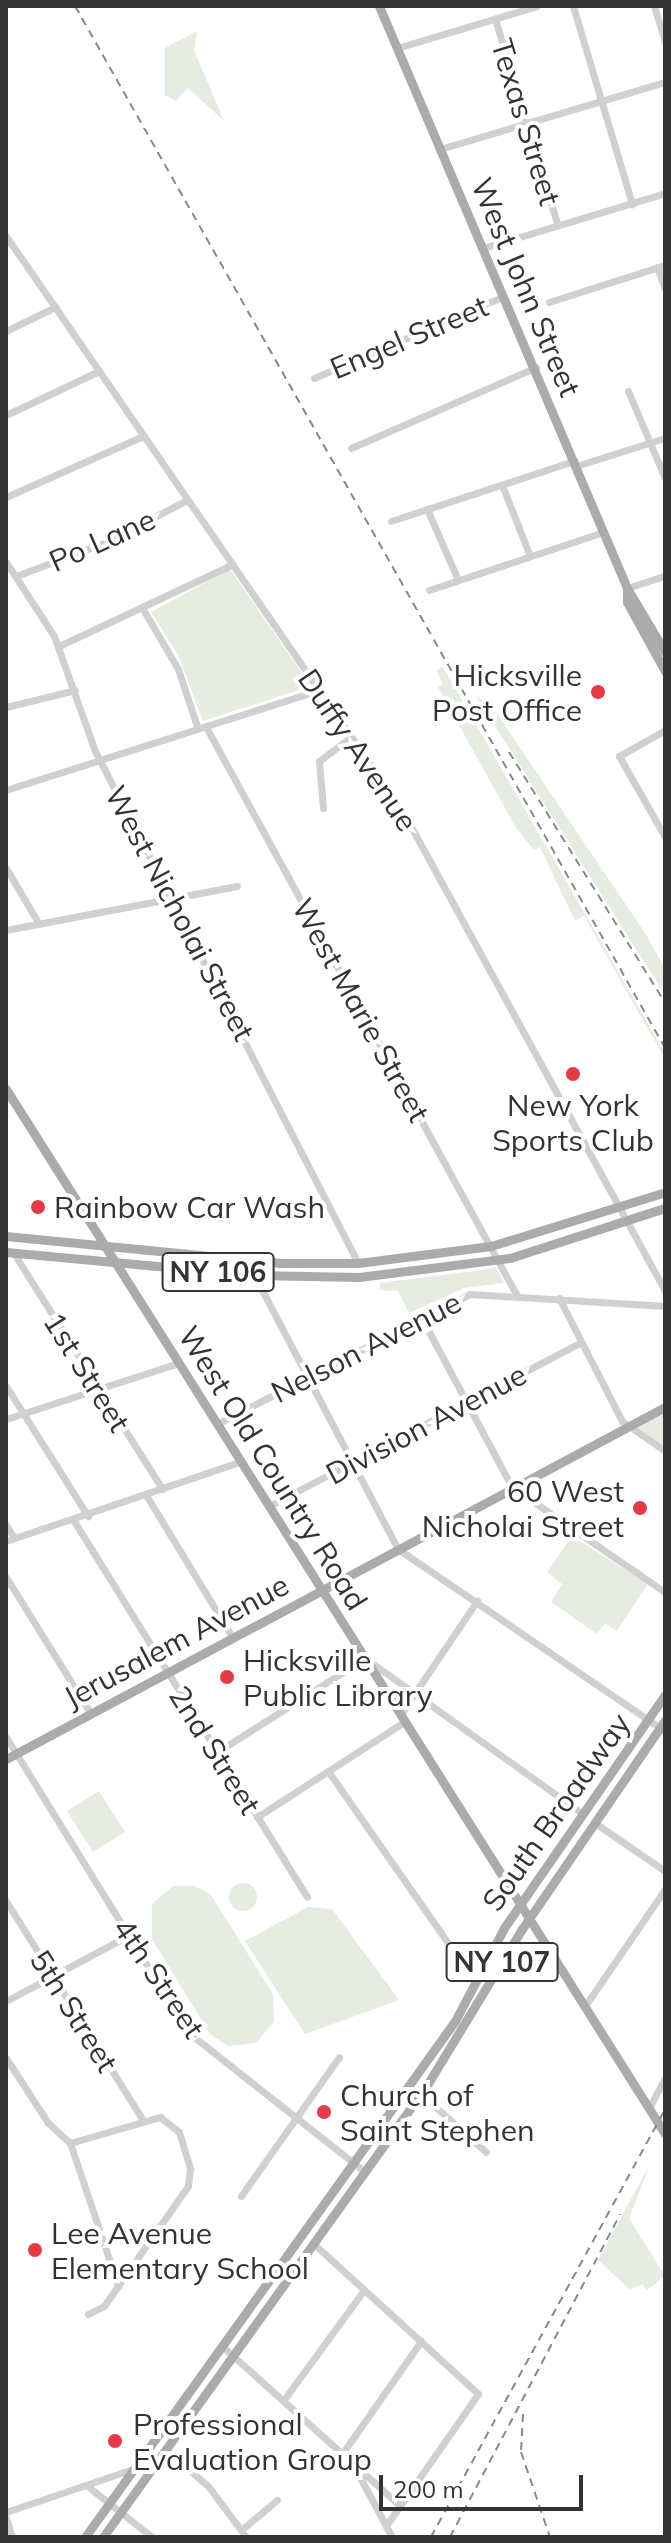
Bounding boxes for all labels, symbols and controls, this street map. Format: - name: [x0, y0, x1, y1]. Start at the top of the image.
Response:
- street label: Texas Street: [484, 35, 568, 209]
- street label: West John Street: [464, 172, 588, 402]
- street label: Engel Street: [325, 288, 493, 386]
- street label: Po Lane: [43, 501, 161, 579]
- place label: Hicksville Post Office: [432, 657, 582, 728]
- street label: Duffy Avenue: [291, 662, 425, 838]
- marker: Hicksville Post Office: [589, 683, 607, 701]
- street label: West Nicholai Street: [98, 780, 262, 1046]
- street label: West Marie Street: [285, 892, 437, 1128]
- marker: New York Sports Club: [564, 1065, 582, 1083]
- place label: New York Sports Club: [492, 1087, 654, 1158]
- place label: Rainbow Car Wash: [54, 1189, 325, 1225]
- marker: Rainbow Car Wash: [29, 1198, 47, 1216]
- road number: NY 106: [160, 1248, 276, 1296]
- street label: Nelson Avenue: [265, 1284, 467, 1410]
- street label: 1st Street: [36, 1306, 138, 1438]
- street label: West Old Country Road: [171, 1319, 375, 1617]
- street label: Division Avenue: [320, 1356, 532, 1492]
- place label: 60 West Nicholai Street: [422, 1473, 624, 1544]
- marker: 60 West Nicholai Street: [631, 1499, 649, 1517]
- street label: Jerusalem Avenue: [57, 1567, 295, 1715]
- place label: Hicksville Public Library: [243, 1642, 433, 1712]
- marker: Hicksville Public Library: [218, 1668, 236, 1686]
- street label: 2nd Street: [161, 1679, 269, 1821]
- street label: South Broadway: [474, 1706, 638, 1918]
- street label: 4th Street: [106, 1911, 212, 2045]
- road number: NY 107: [444, 1938, 560, 1986]
- street label: 5th Street: [22, 1943, 126, 2079]
- place label: Church of Saint Stephen: [340, 2077, 535, 2148]
- marker: Church of Saint Stephen: [315, 2103, 333, 2121]
- place label: Lee Avenue Elementary School: [51, 2215, 309, 2286]
- marker: Lee Avenue Elementary School: [26, 2241, 44, 2259]
- place label: Professional Evaluation Group: [133, 2406, 372, 2476]
- marker: Professional Evaluation Group: [104, 2430, 126, 2452]
- scale bar: [383, 2459, 587, 2509]
- text: 200 m: [393, 2474, 464, 2504]

